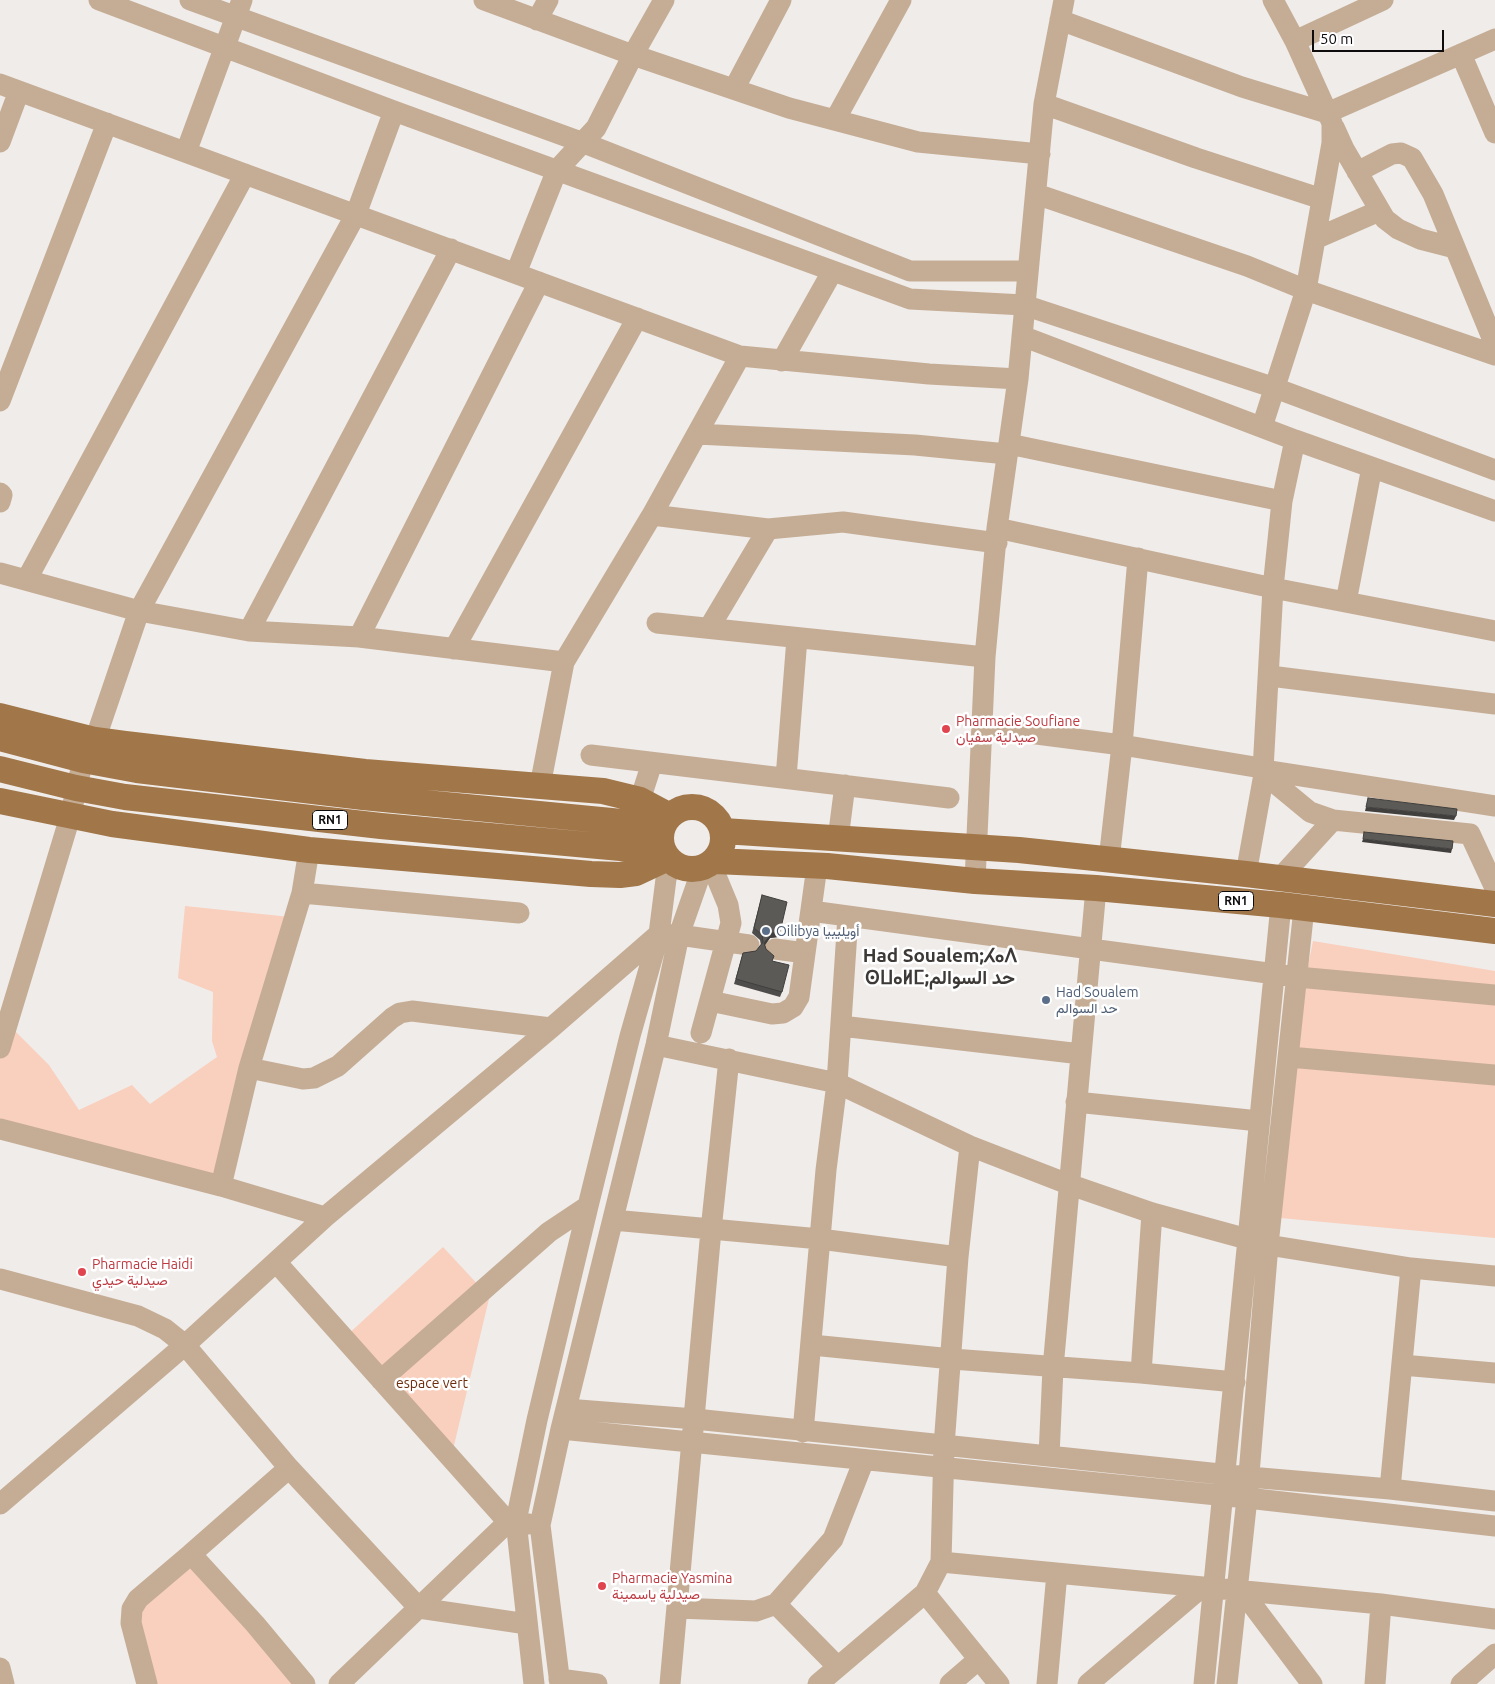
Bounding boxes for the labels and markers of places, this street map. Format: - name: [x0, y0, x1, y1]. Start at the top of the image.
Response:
- place label: Pharmacie Soufiane صيدلية سفيان: [956, 713, 1080, 746]
- marker: Pharmacie Soufiane صيدلية سفيان: [940, 723, 952, 735]
- place label: Oilibya أويليبيا: [776, 923, 860, 939]
- marker: Oilibya أويليبيا: [760, 925, 772, 937]
- place label: Had Soualem حد السوالم: [1056, 984, 1139, 1016]
- marker: Had Soualem حد السوالم: [1040, 994, 1052, 1006]
- place label: Pharmacie Haidi صيدلية حيدي: [92, 1256, 193, 1288]
- marker: Pharmacie Haidi صيدلية حيدي: [76, 1266, 88, 1278]
- place label: Pharmacie Yasmina صيدلية ياسمينة: [612, 1570, 733, 1602]
- marker: Pharmacie Yasmina صيدلية ياسمينة: [596, 1580, 608, 1592]

